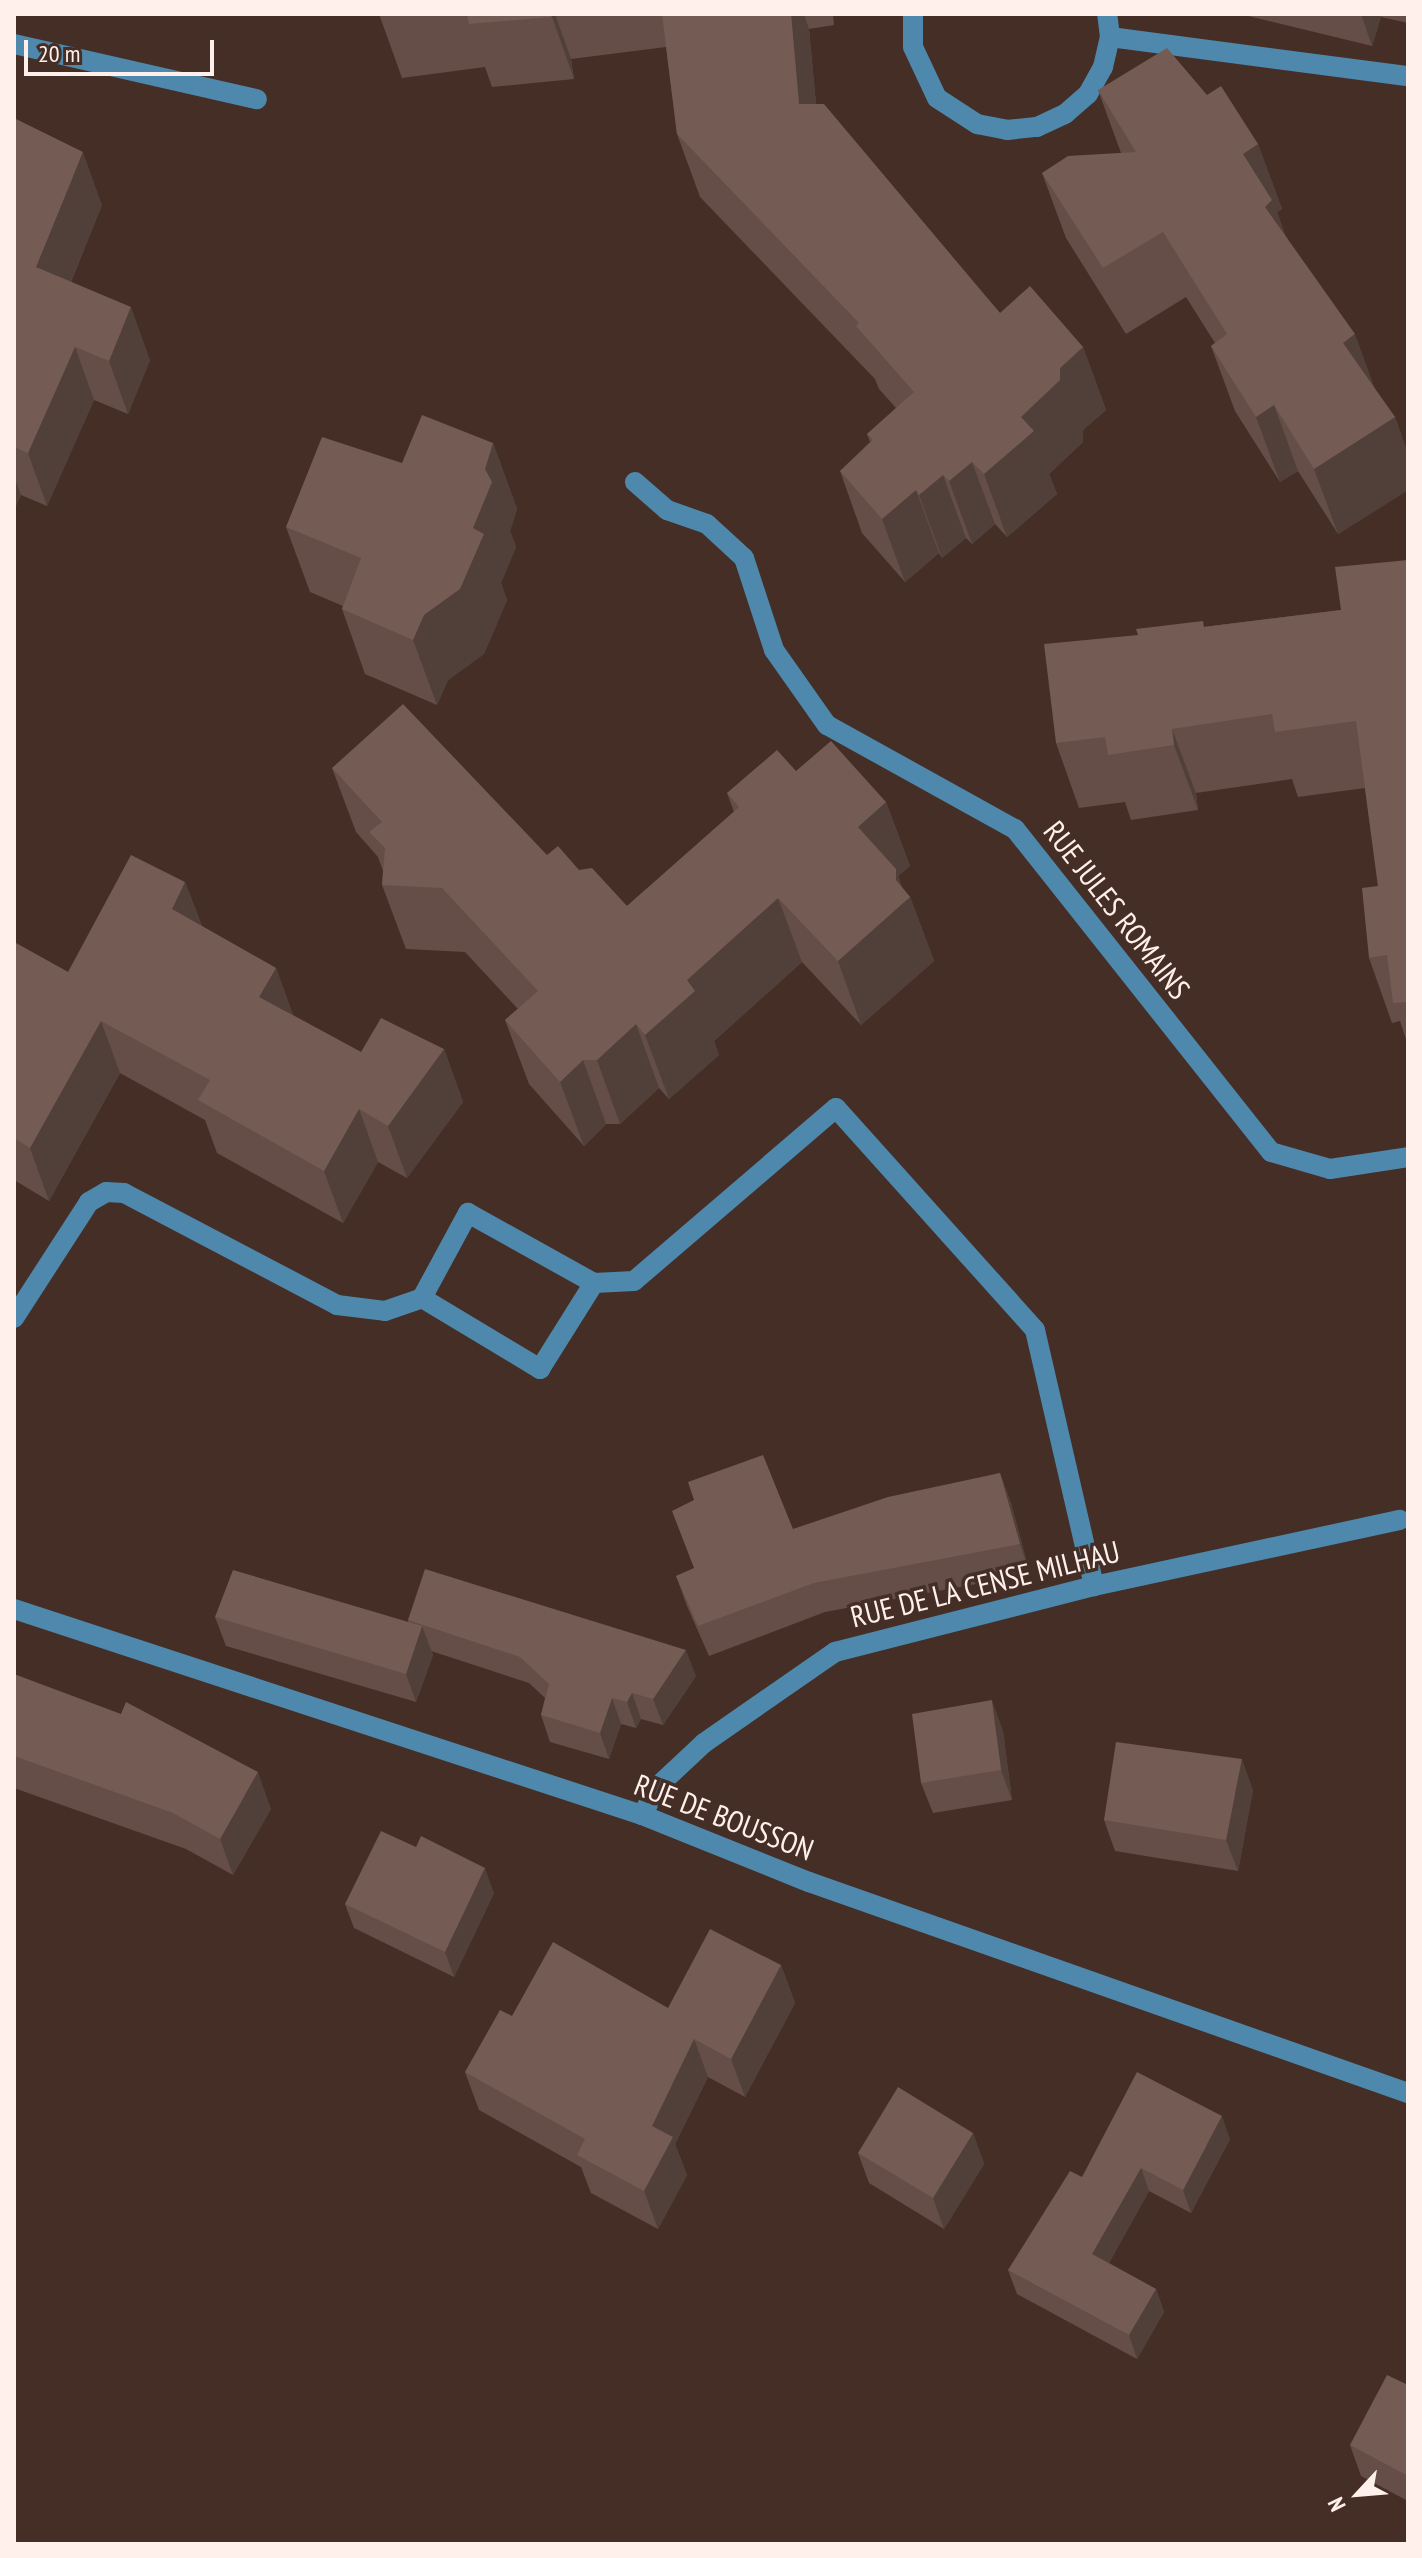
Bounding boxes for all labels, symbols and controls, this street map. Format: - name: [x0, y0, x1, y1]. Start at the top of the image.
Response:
- scale bar: [28, 24, 218, 74]
- text: 20 m: [38, 38, 80, 69]
- street label: RUE JULES ROMAINS: [1036, 814, 1198, 1006]
- street label: RUE DE LA CENSE MILHAU: [846, 1533, 1124, 1635]
- street label: RUE DE BOUSSON: [629, 1766, 819, 1868]
- north arrow: [1318, 2454, 1398, 2534]
- text: N: [1321, 2493, 1352, 2516]

